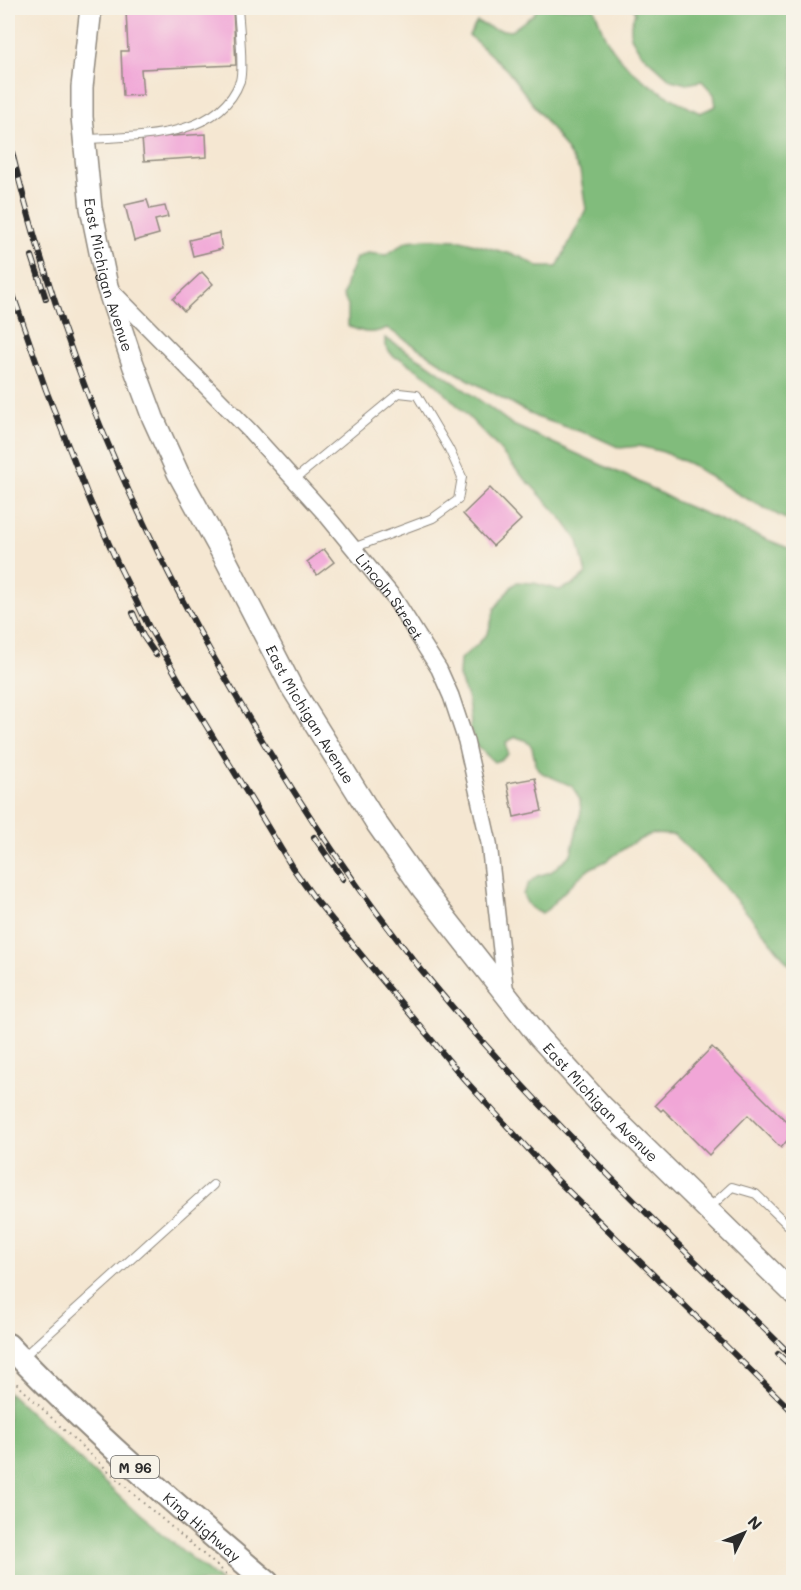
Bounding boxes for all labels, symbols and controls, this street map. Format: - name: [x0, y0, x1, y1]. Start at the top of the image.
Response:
- street label: East Michigan Avenue: [80, 197, 138, 354]
- street label: Lincoln Street: [351, 549, 428, 644]
- street label: East Michigan Avenue: [261, 641, 359, 787]
- street label: East Michigan Avenue: [539, 1038, 663, 1166]
- road number: M 96: [111, 1456, 159, 1478]
- street label: King Highway: [159, 1487, 246, 1566]
- north arrow: [714, 1503, 774, 1563]
- text: N: [744, 1511, 767, 1534]

